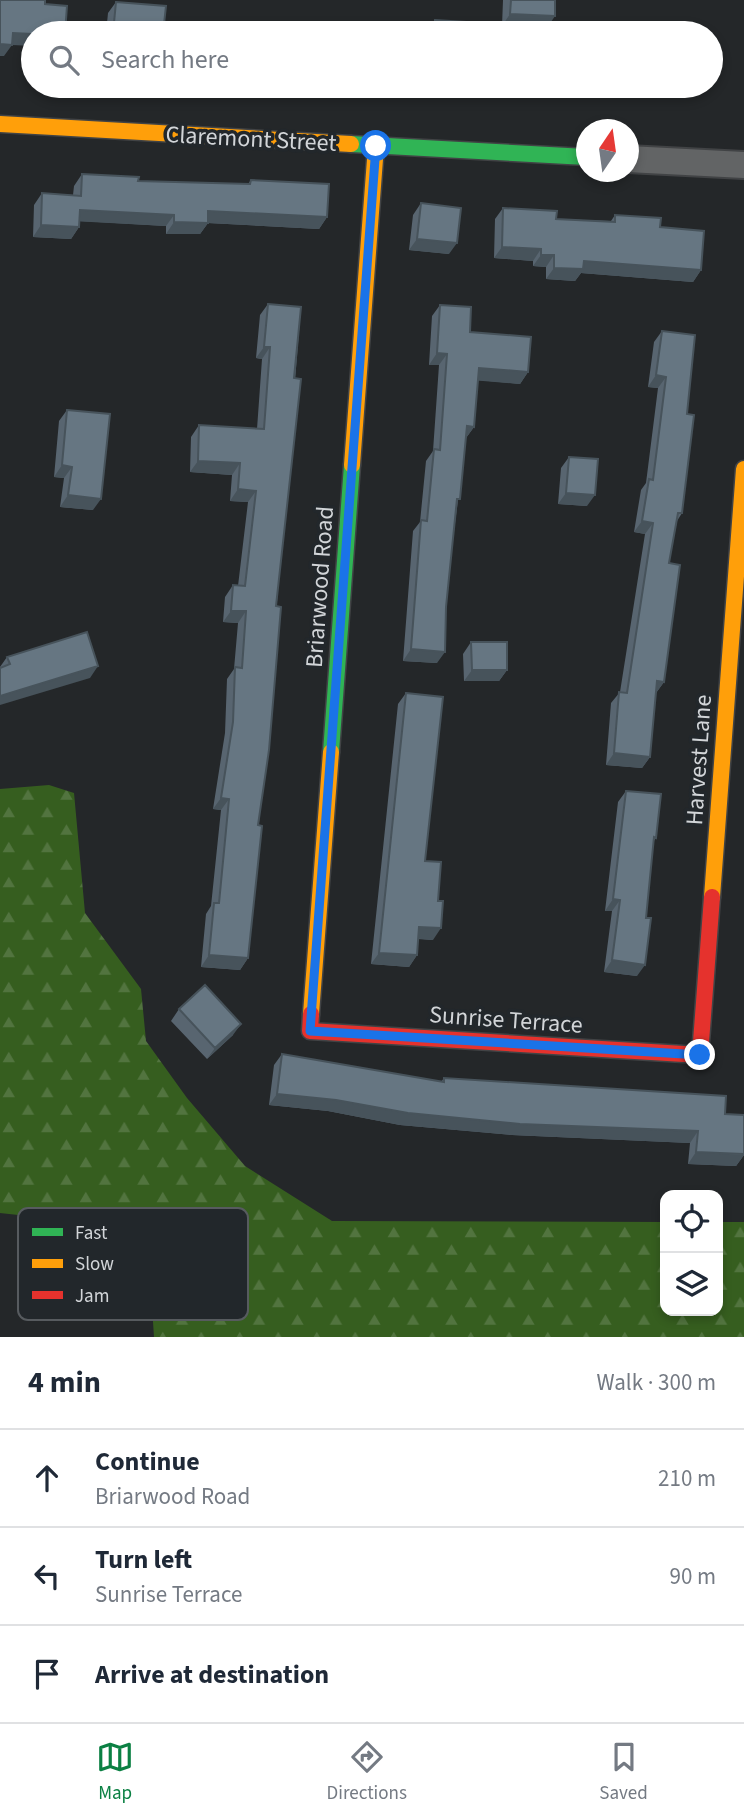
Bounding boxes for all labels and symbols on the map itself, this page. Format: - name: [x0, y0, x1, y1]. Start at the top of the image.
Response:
- street label: Claremont Street: [165, 117, 337, 161]
- north arrow: [576, 119, 639, 182]
- route start: [360, 130, 391, 161]
- street label: Briarwood Road: [297, 505, 343, 669]
- street label: Harvest Lane: [677, 693, 721, 827]
- street label: Sunrise Terrace: [428, 997, 584, 1043]
- route end: [684, 1039, 715, 1070]
- legend: [18, 1208, 248, 1320]
- text: Fast: [75, 1220, 108, 1247]
- text: Slow: [75, 1251, 114, 1278]
- text: Jam: [75, 1283, 109, 1310]

